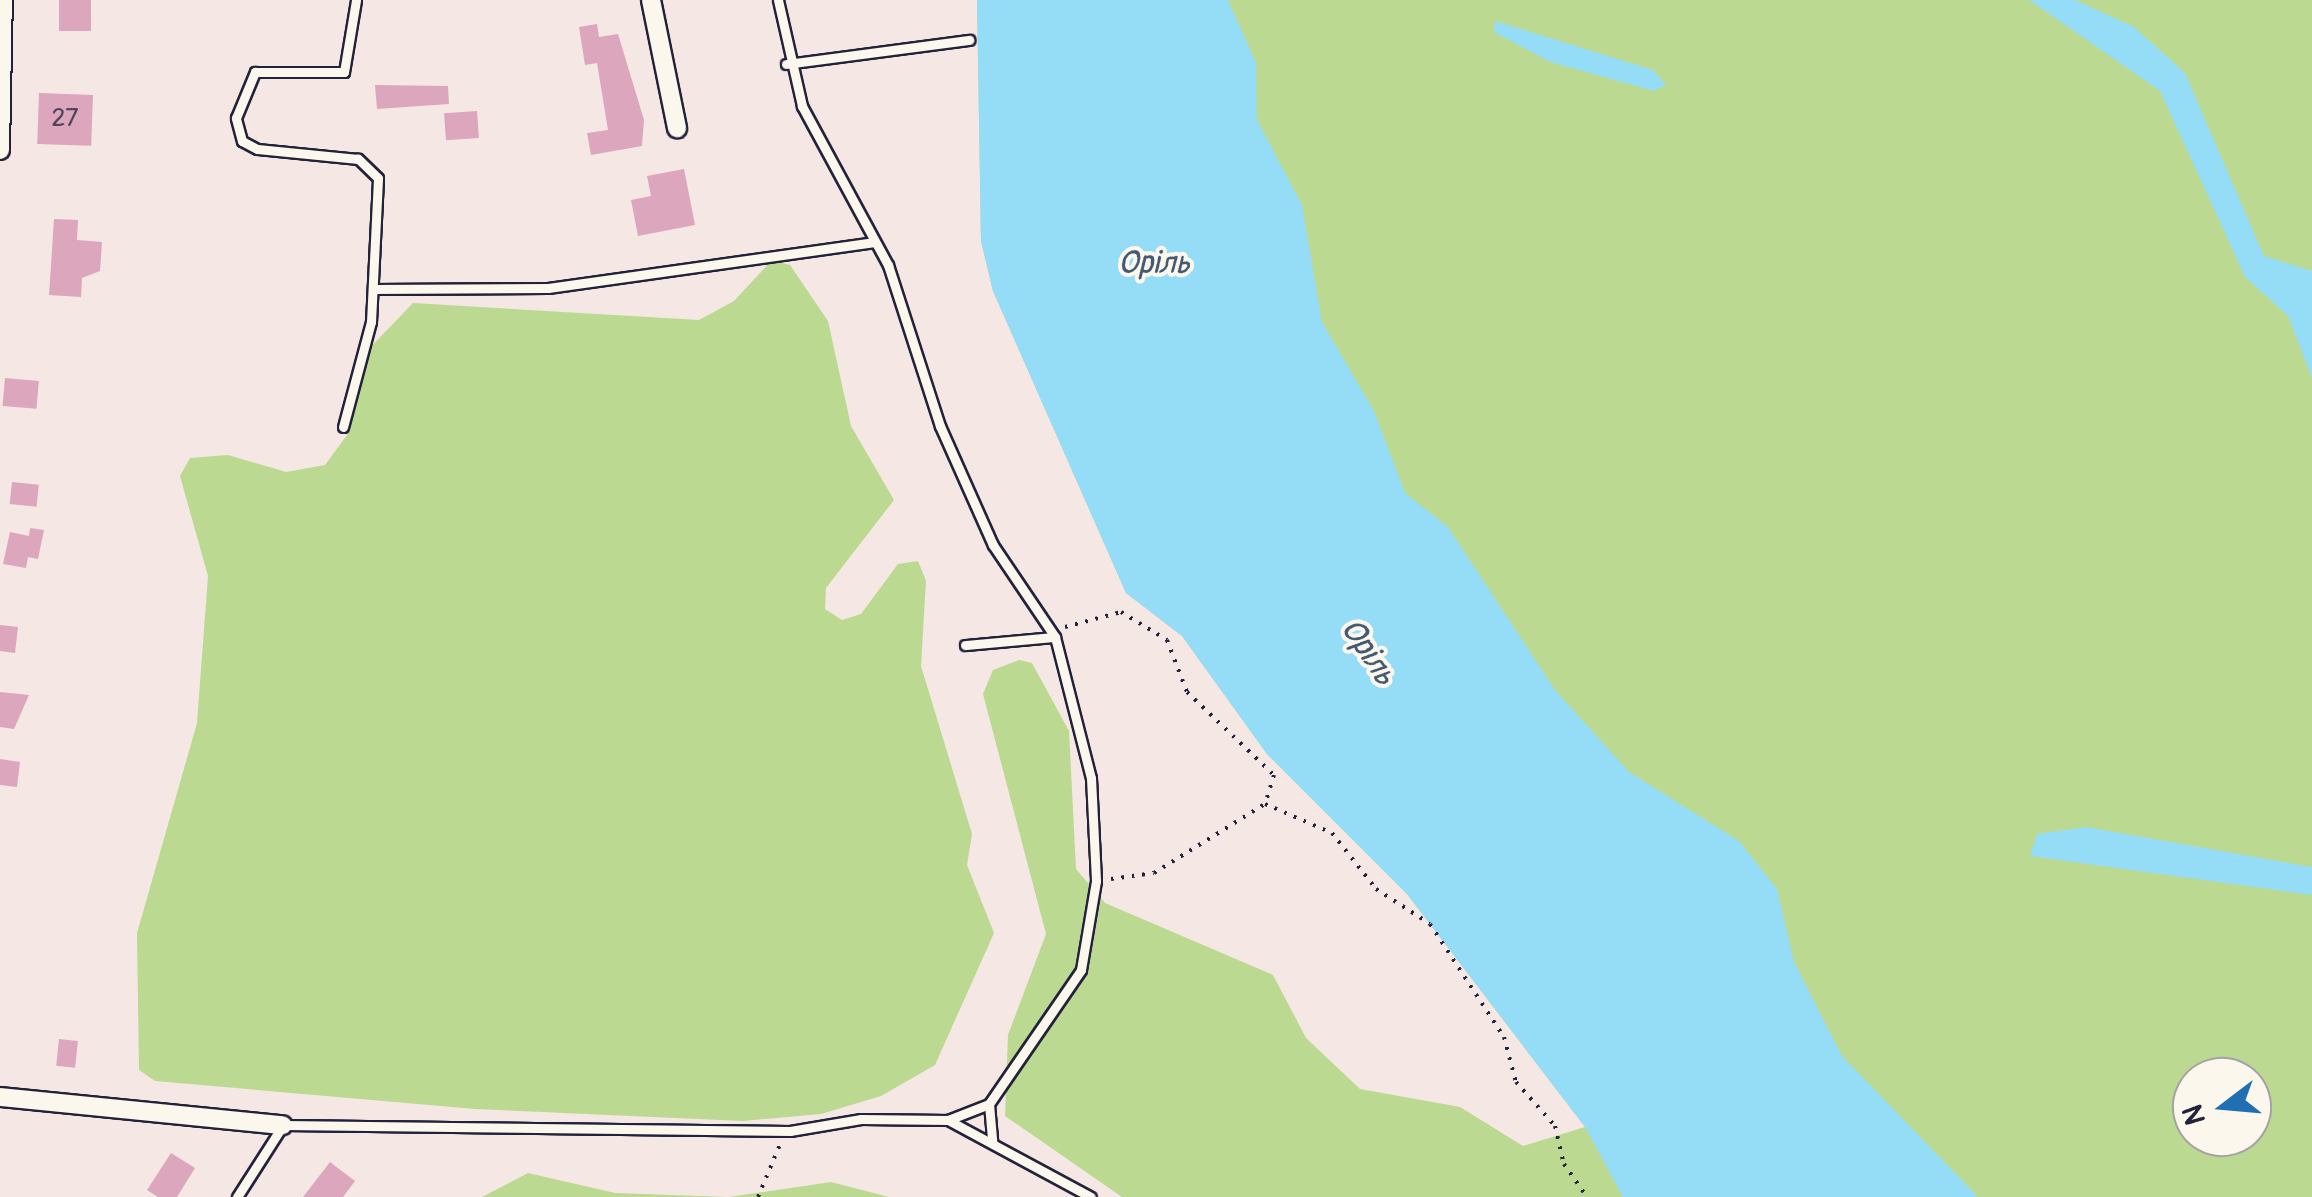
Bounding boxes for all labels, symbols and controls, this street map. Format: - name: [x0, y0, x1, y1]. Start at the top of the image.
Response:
- house number: 27: [51, 104, 79, 134]
- water label: Орiль: [1118, 244, 1190, 282]
- water label: Оріль: [1332, 611, 1404, 693]
- north arrow: [2172, 1057, 2272, 1157]
- text: N: [2175, 1101, 2214, 1129]

